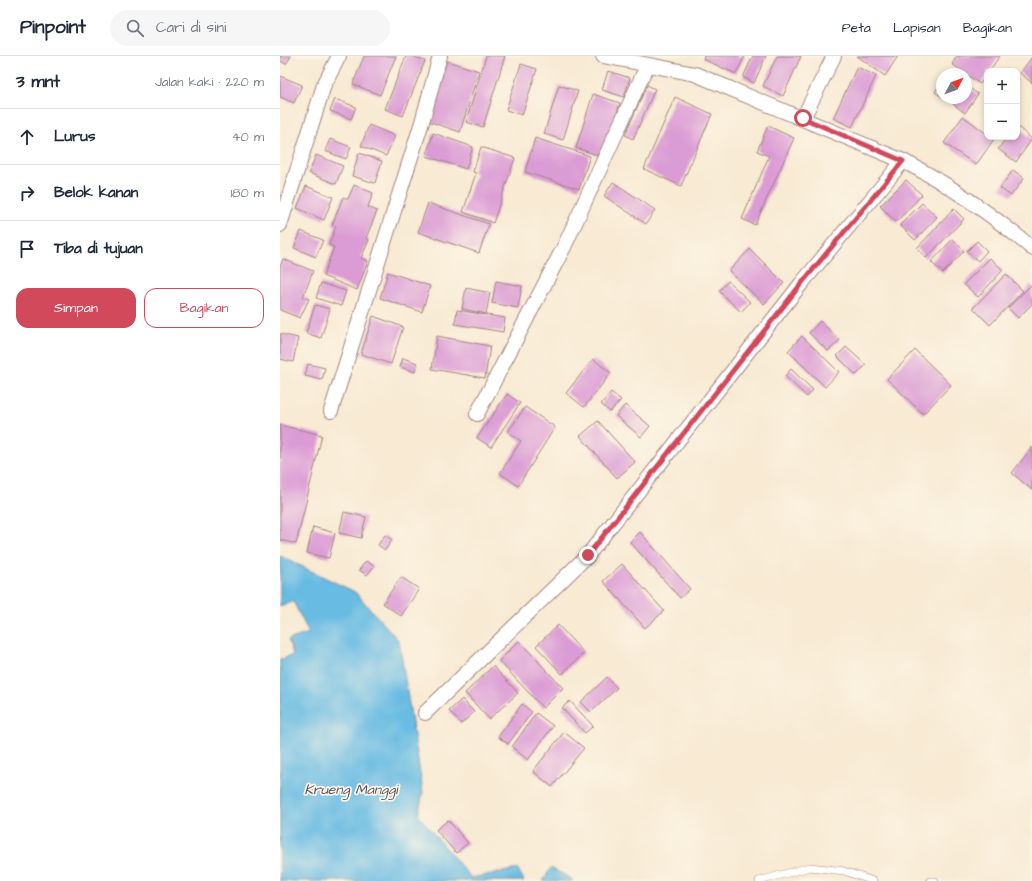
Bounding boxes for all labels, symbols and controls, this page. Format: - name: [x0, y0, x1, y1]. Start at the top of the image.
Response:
- search box: [110, 10, 390, 46]
- text: Pinpoint: [20, 14, 86, 41]
- icon: search: [124, 17, 146, 39]
- text: Cari di sini: [156, 17, 226, 38]
- text: Peta: [842, 18, 871, 38]
- text: Lapisan: [893, 18, 941, 38]
- text: Bagikan: [963, 18, 1012, 38]
- north arrow: [936, 68, 972, 104]
- map controls: [984, 68, 1020, 140]
- button: +: [984, 68, 1020, 104]
- text: 3 mnt: [16, 70, 60, 94]
- text: Jalan kaki · 220 m: [155, 73, 264, 91]
- button: −: [984, 104, 1020, 140]
- route start: [794, 109, 812, 127]
- icon: ahead: [16, 126, 38, 148]
- text: Lurus: [54, 126, 95, 147]
- text: 40 m: [232, 128, 264, 146]
- icon: right: [16, 182, 38, 204]
- text: Belok kanan: [54, 182, 138, 203]
- text: 180 m: [230, 184, 264, 202]
- icon: arrive: [16, 238, 38, 260]
- text: Tiba di tujuan: [54, 238, 143, 259]
- button: Simpan: [16, 288, 136, 328]
- button: Bagikan: [144, 288, 264, 328]
- route end: [579, 546, 597, 564]
- water label: Krueng Manggi: [305, 780, 399, 800]

